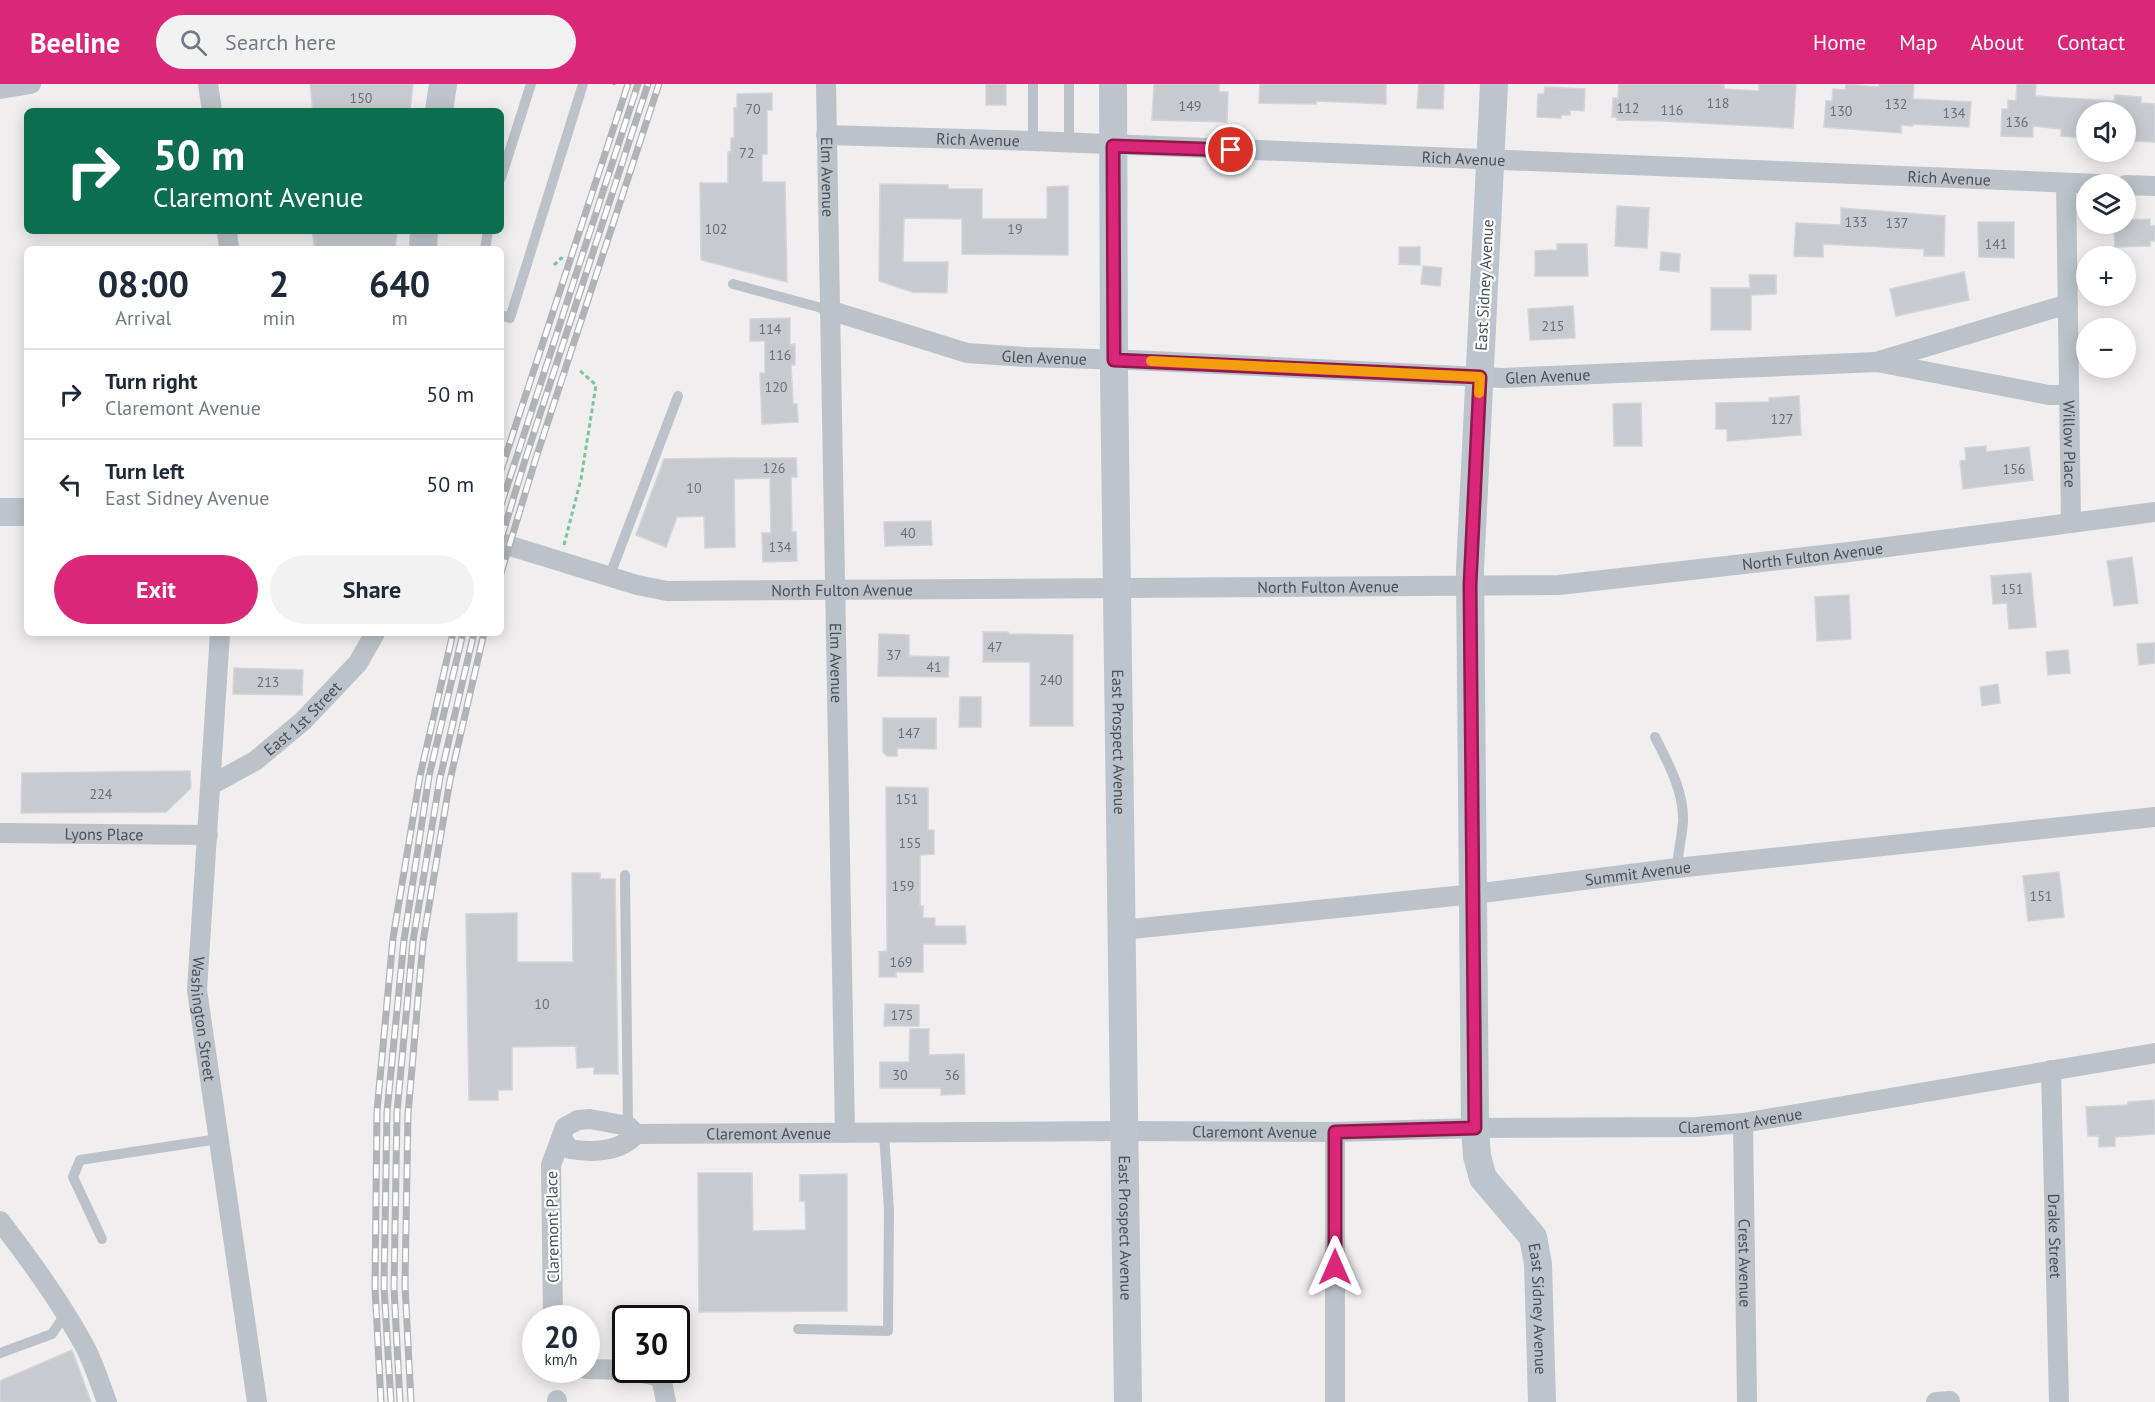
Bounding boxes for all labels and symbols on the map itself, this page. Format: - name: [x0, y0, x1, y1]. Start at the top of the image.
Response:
- house number: 150: [350, 89, 373, 107]
- house number: 118: [1707, 94, 1729, 112]
- house number: 132: [1885, 95, 1907, 113]
- house number: 149: [1179, 97, 1201, 115]
- house number: 112: [1617, 99, 1639, 117]
- house number: 70: [745, 100, 761, 118]
- house number: 116: [1661, 101, 1683, 119]
- house number: 130: [1830, 102, 1853, 120]
- house number: 134: [1943, 104, 1966, 122]
- house number: 136: [2006, 113, 2028, 131]
- pin: [1205, 124, 1256, 175]
- street label: Rich Avenue: [936, 128, 1020, 151]
- street label: Elm Avenue: [817, 137, 838, 217]
- house number: 72: [739, 144, 755, 162]
- street label: Rich Avenue: [1421, 147, 1506, 170]
- street label: Rich Avenue: [1907, 166, 1991, 190]
- house number: 133: [1845, 213, 1867, 231]
- house number: 137: [1886, 214, 1908, 232]
- street label: East Sidney Avenue: [1471, 219, 1497, 351]
- house number: 102: [705, 220, 727, 238]
- house number: 19: [1007, 220, 1023, 238]
- house number: 141: [1985, 235, 2007, 253]
- house number: 215: [1542, 317, 1564, 335]
- house number: 114: [759, 320, 782, 338]
- street label: Glen Avenue: [1001, 345, 1087, 369]
- house number: 116: [769, 346, 791, 364]
- street label: Glen Avenue: [1505, 364, 1591, 388]
- house number: 120: [765, 378, 788, 396]
- street label: Willow Place: [2059, 400, 2080, 488]
- house number: 127: [1771, 410, 1793, 428]
- house number: 126: [763, 459, 785, 477]
- house number: 156: [2003, 460, 2025, 478]
- house number: 10: [686, 479, 702, 497]
- house number: 40: [900, 524, 916, 542]
- house number: 134: [769, 538, 792, 556]
- street label: North Fulton Avenue: [1741, 538, 1884, 574]
- street label: North Fulton Avenue: [1257, 576, 1399, 597]
- street label: North Fulton Avenue: [771, 579, 913, 600]
- house number: 151: [2001, 580, 2023, 598]
- street label: Elm Avenue: [826, 623, 847, 703]
- house number: 47: [987, 638, 1003, 656]
- house number: 37: [886, 646, 902, 664]
- house number: 41: [926, 658, 942, 676]
- street label: East Prospect Avenue: [1108, 669, 1130, 815]
- house number: 240: [1040, 671, 1063, 689]
- house number: 213: [257, 673, 279, 691]
- street label: East 1st Street: [260, 677, 346, 760]
- house number: 147: [898, 724, 920, 742]
- house number: 224: [90, 785, 113, 803]
- house number: 151: [896, 790, 918, 808]
- street label: Lyons Place: [64, 824, 144, 844]
- house number: 155: [899, 834, 921, 852]
- street label: Summit Avenue: [1584, 857, 1692, 890]
- house number: 159: [892, 877, 914, 895]
- house number: 151: [2030, 887, 2052, 905]
- house number: 169: [890, 953, 912, 971]
- street label: Washington Street: [187, 956, 220, 1083]
- house number: 10: [534, 995, 550, 1013]
- house number: 175: [891, 1006, 913, 1024]
- house number: 30: [892, 1066, 908, 1084]
- house number: 36: [944, 1066, 960, 1084]
- street label: Claremont Avenue: [1678, 1103, 1804, 1137]
- street label: Claremont Avenue: [1192, 1121, 1317, 1142]
- street label: Claremont Avenue: [706, 1123, 831, 1144]
- street label: East Prospect Avenue: [1115, 1155, 1137, 1301]
- street label: Claremont Place: [541, 1171, 563, 1283]
- street label: Drake Street: [2044, 1193, 2066, 1279]
- street label: Crest Avenue: [1734, 1219, 1756, 1307]
- position arrow: [1303, 1235, 1367, 1299]
- street label: East Sidney Avenue: [1524, 1241, 1551, 1375]
- speed limit sign: 30: [612, 1305, 690, 1383]

